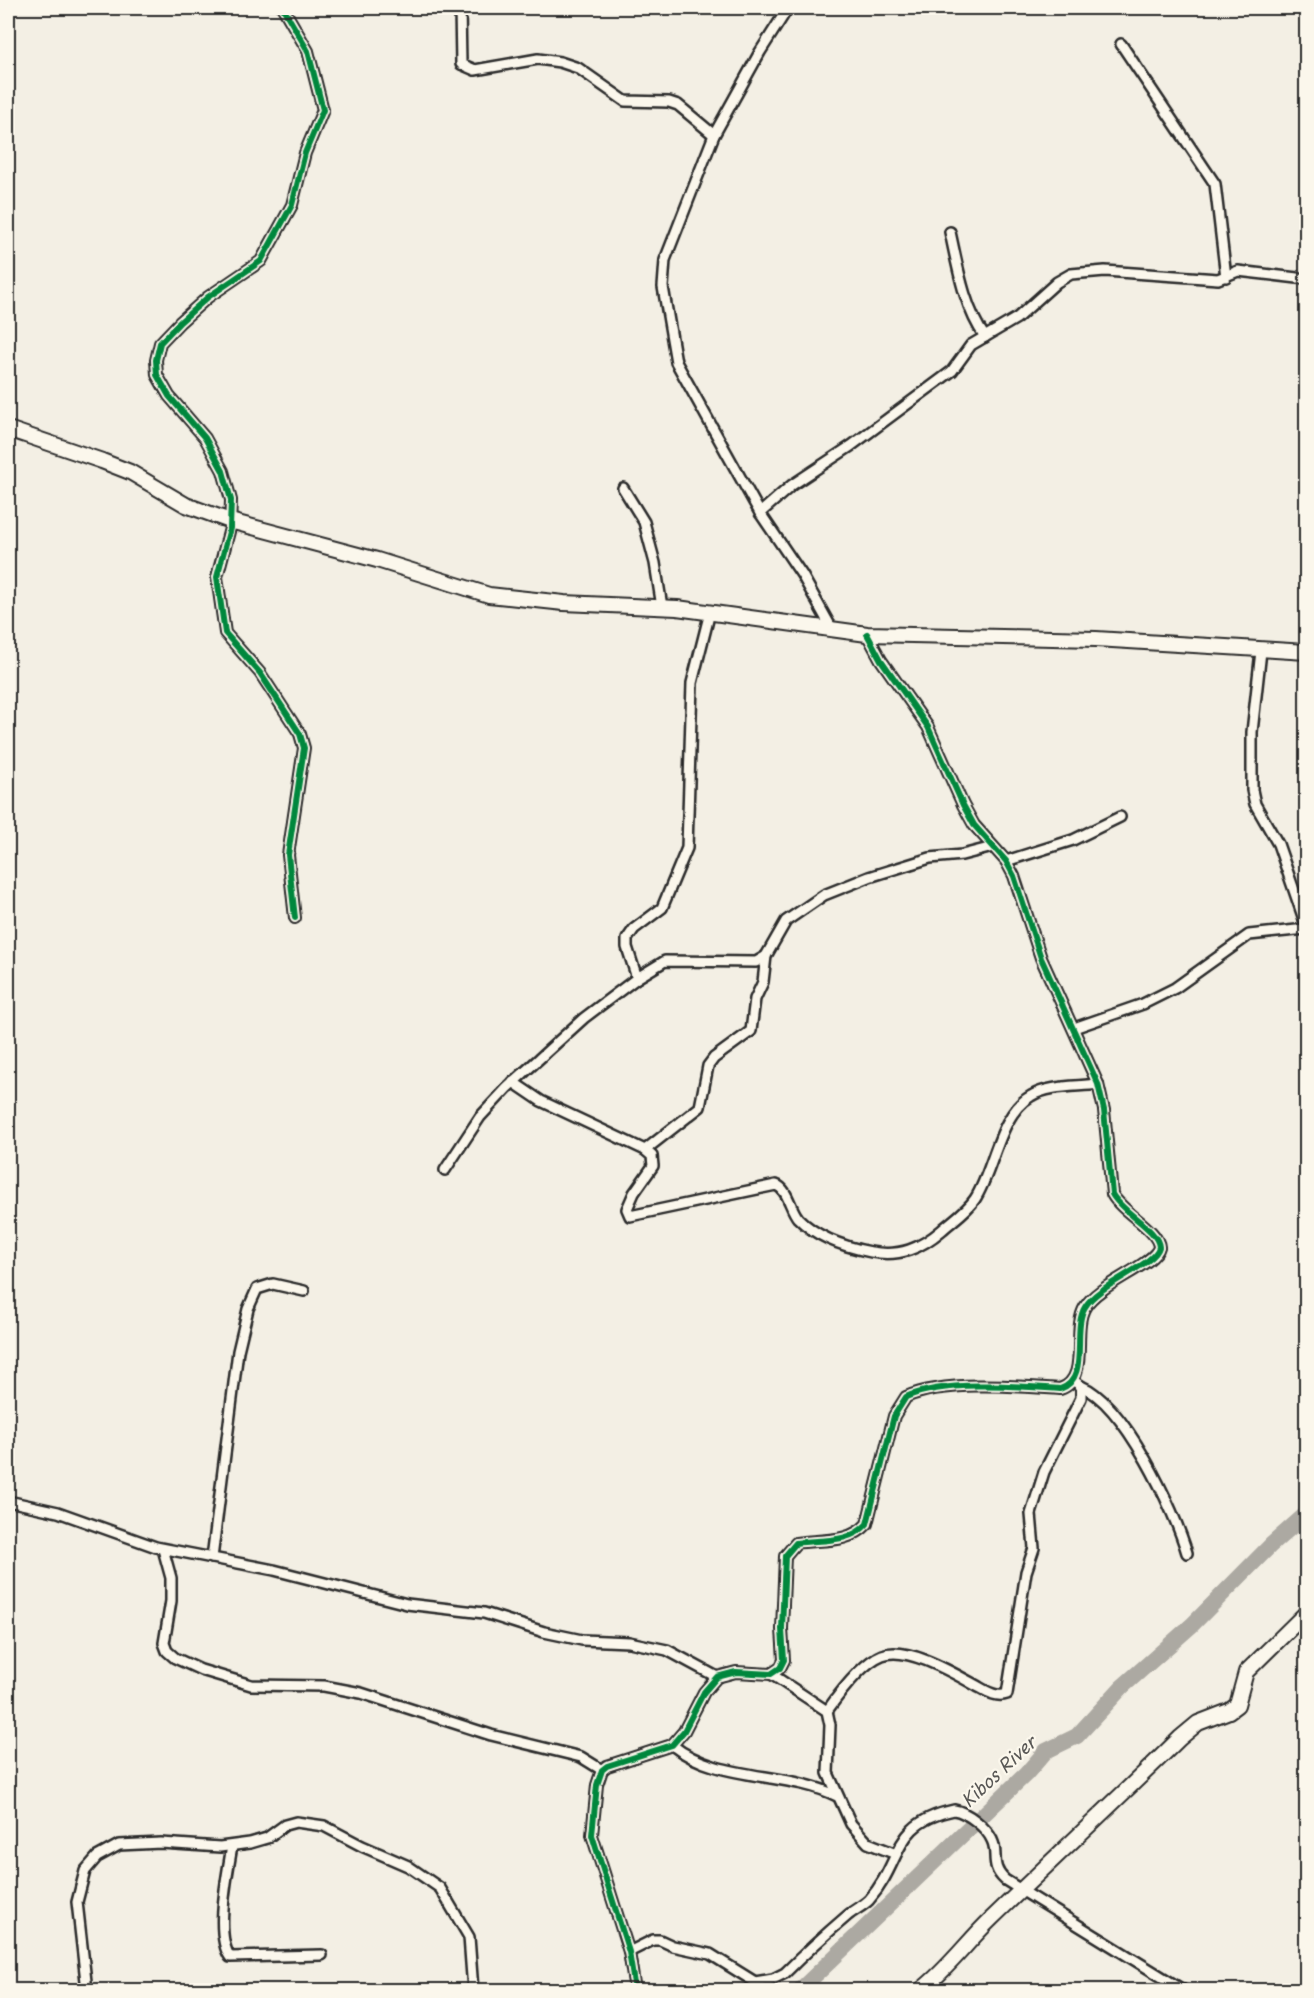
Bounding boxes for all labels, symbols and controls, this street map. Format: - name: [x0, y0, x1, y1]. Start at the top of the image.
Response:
- water label: Kibos River: [954, 1727, 1044, 1813]

